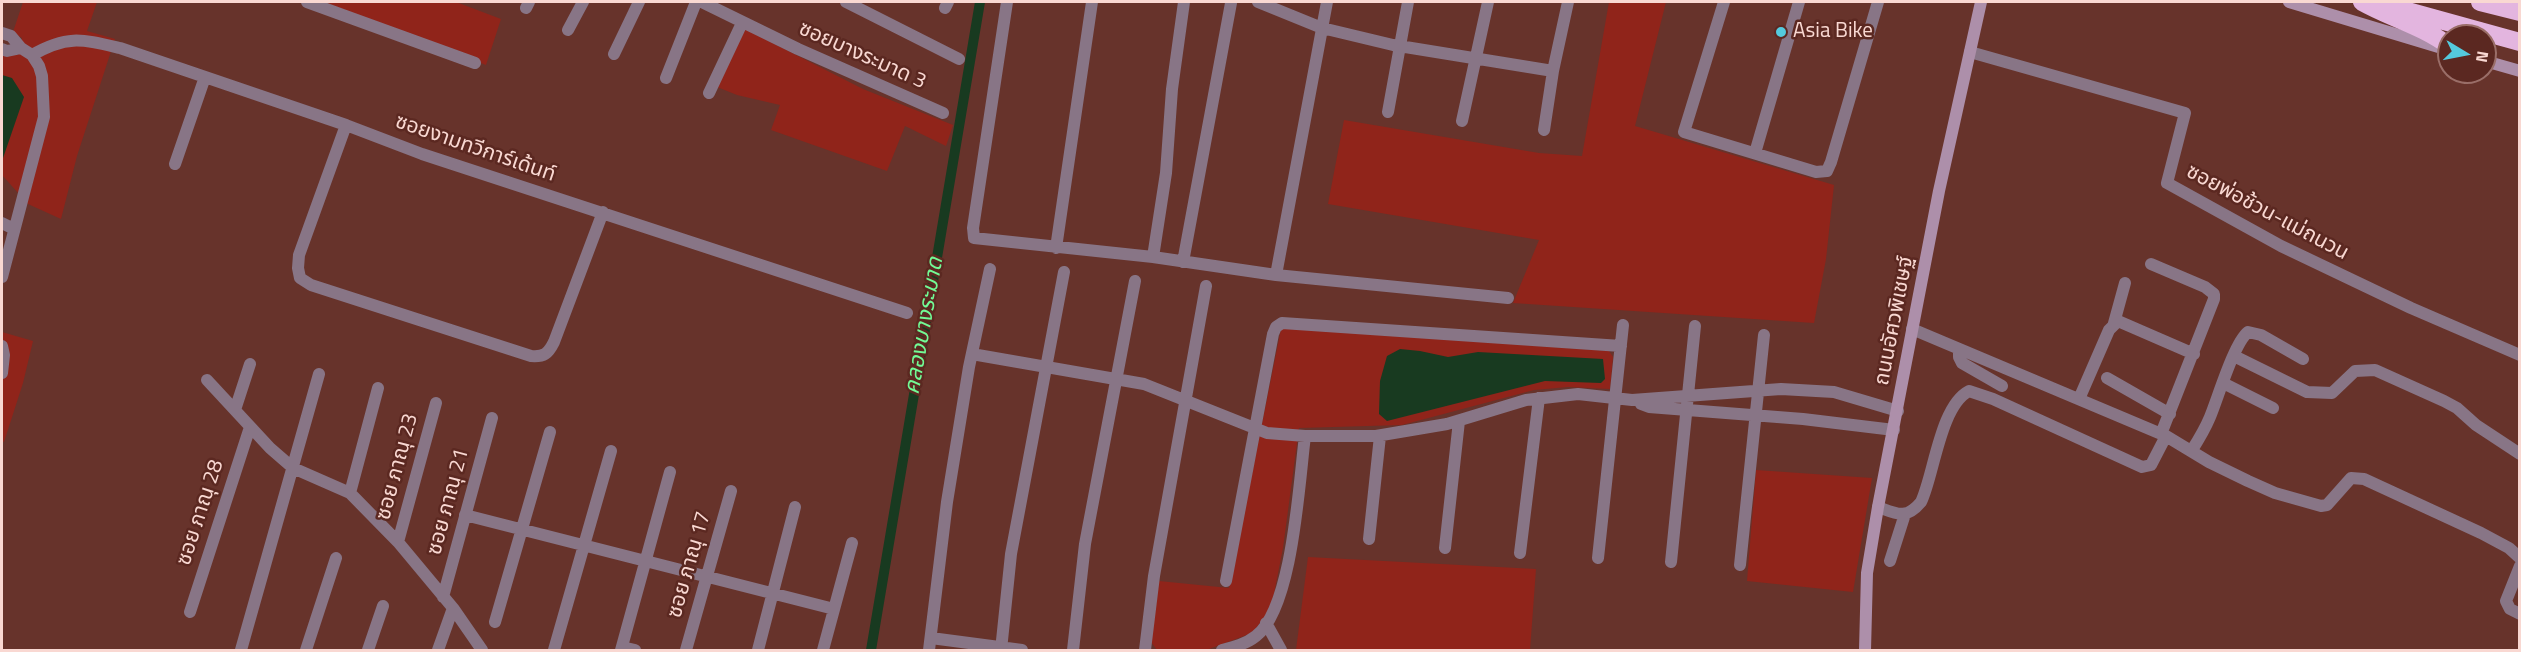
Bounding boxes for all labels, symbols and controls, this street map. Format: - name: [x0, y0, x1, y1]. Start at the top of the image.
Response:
- street label: ซอยบางระมาด 3: [794, 17, 930, 95]
- place label: Asia Bike: [1793, 19, 1873, 45]
- north arrow: [2437, 24, 2497, 84]
- marker: Asia Bike: [1774, 25, 1788, 39]
- text: N: [2470, 49, 2496, 64]
- street label: ซอยงามทวีการ์เด้นท์: [391, 110, 559, 188]
- street label: ซอยพ่อช้วน-แม่ถนวน: [2181, 160, 2353, 266]
- street label: ถนนอัศวพิเชษฐ์: [1870, 254, 1920, 388]
- water label: คลองบางระมาด: [900, 255, 950, 397]
- street label: ซอย ภาณุ 23: [372, 411, 424, 523]
- street label: ซอย ภาณุ 21: [423, 446, 475, 558]
- street label: ซอย ภาณุ 28: [172, 457, 230, 569]
- street label: ซอย ภาณุ 17: [663, 509, 717, 621]

